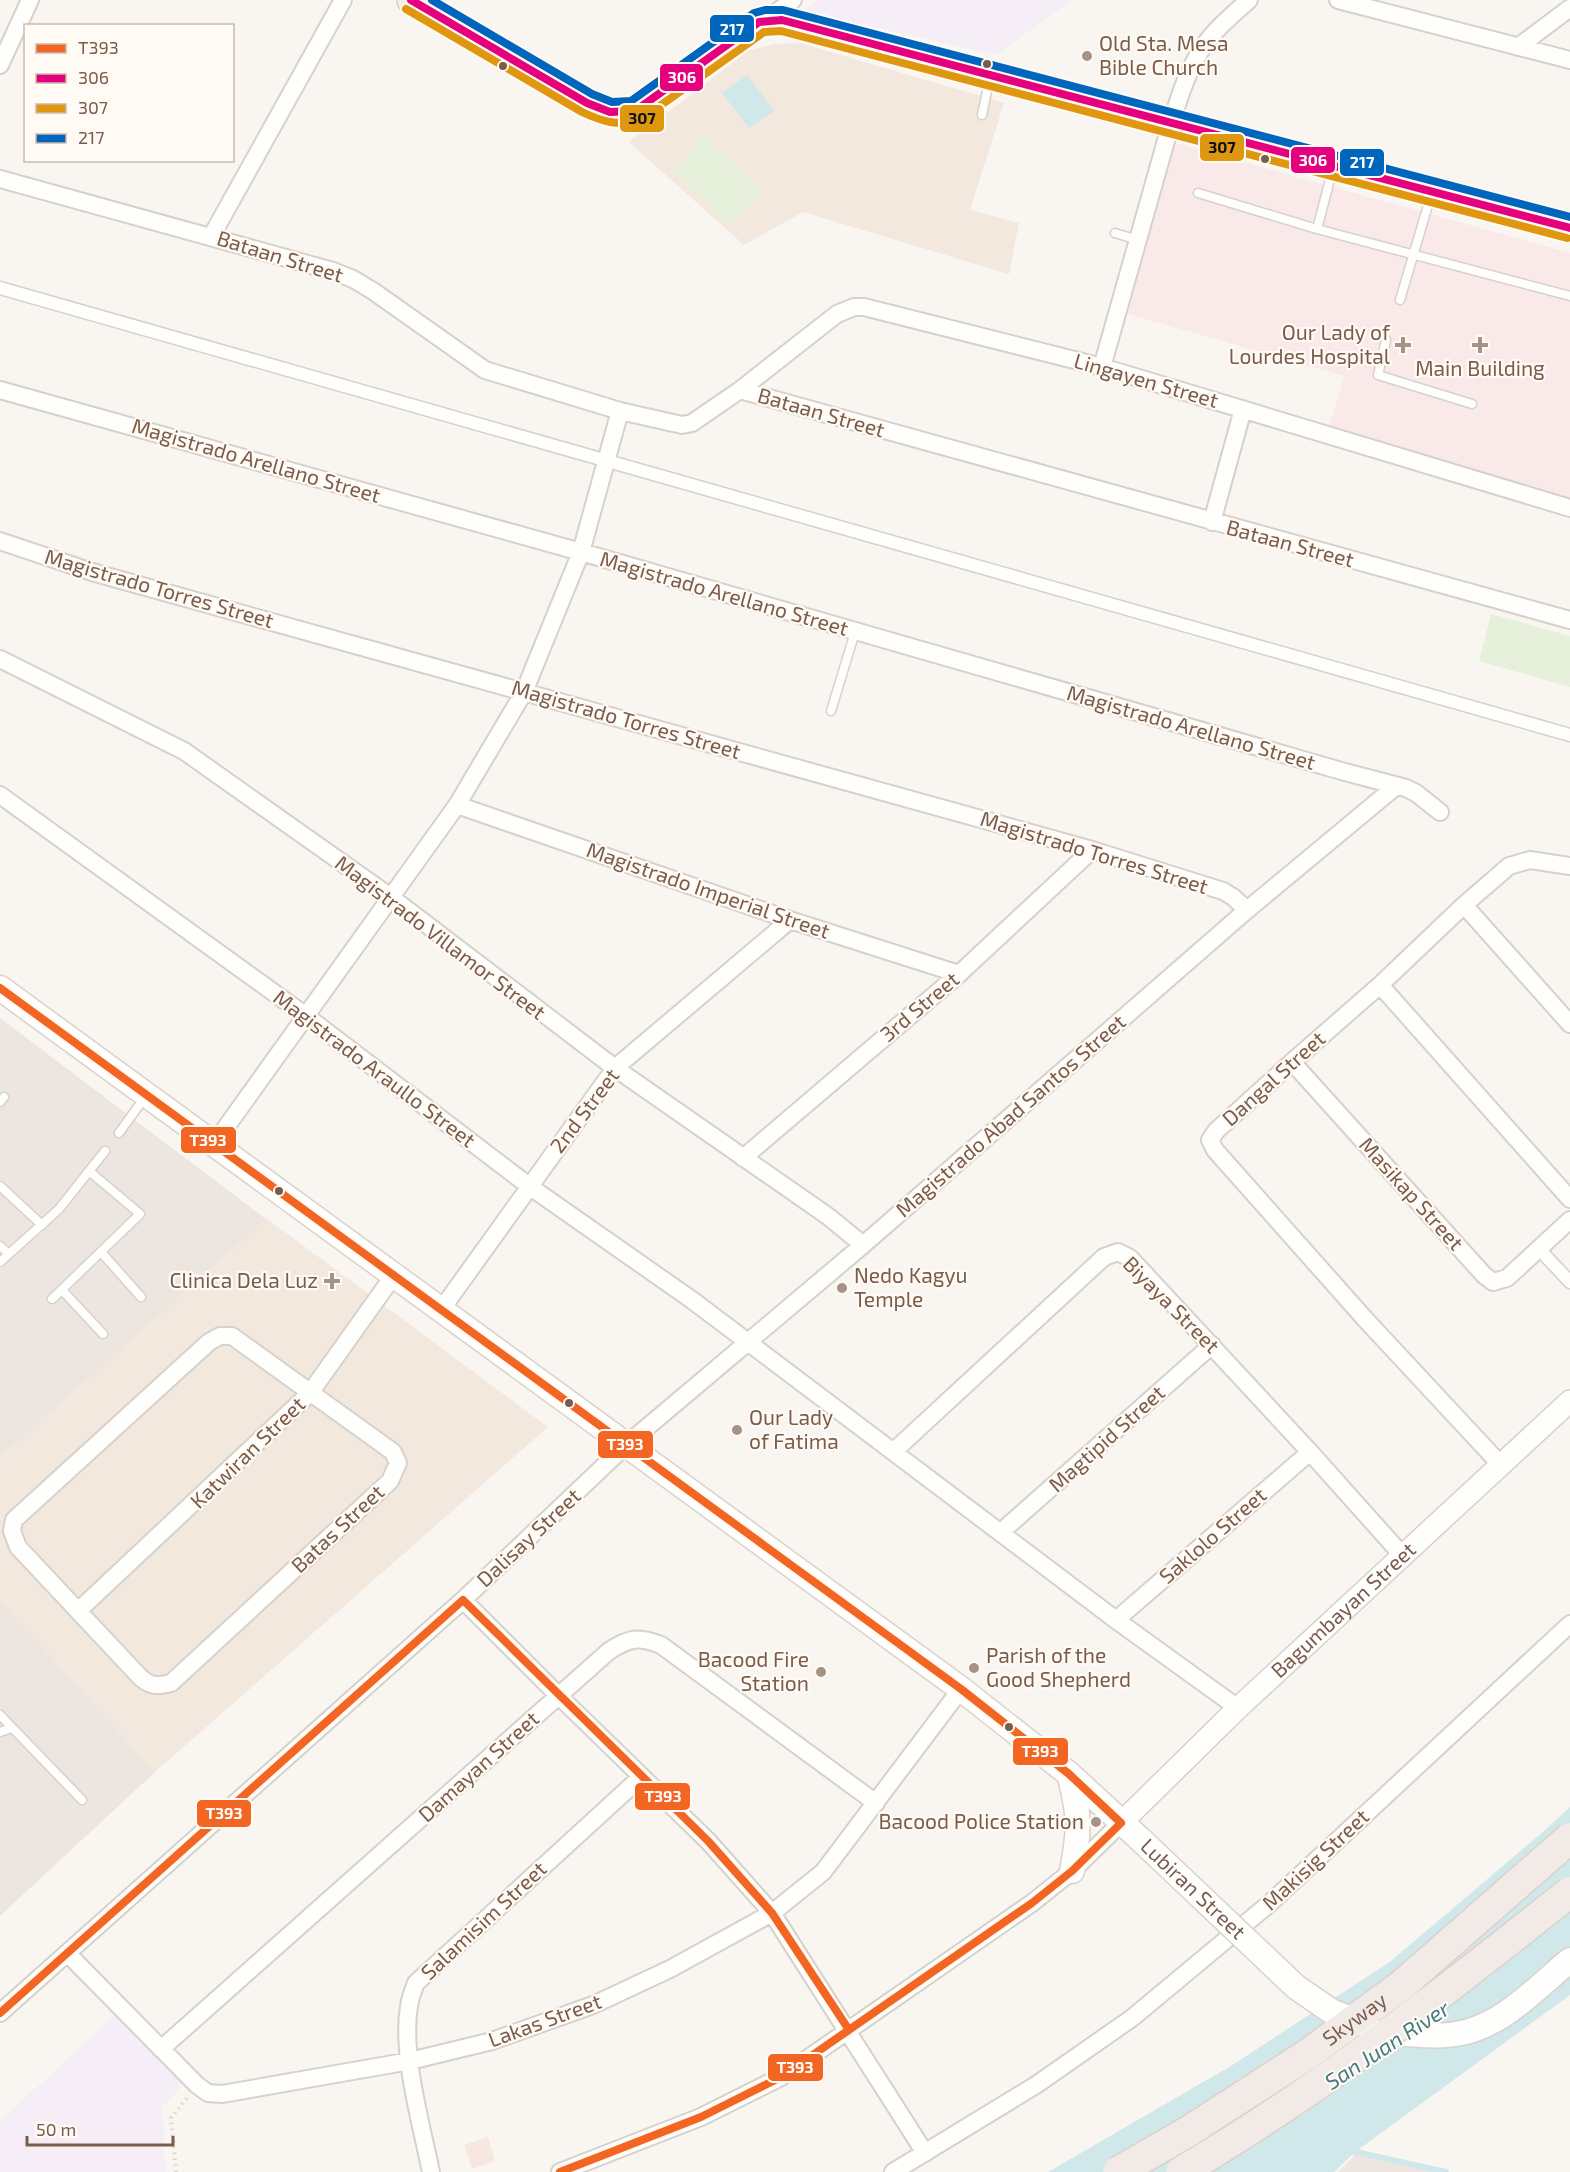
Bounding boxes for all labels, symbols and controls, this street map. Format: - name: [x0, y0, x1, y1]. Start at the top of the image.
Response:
- line badge: 217: [709, 14, 755, 43]
- text: 217: [720, 19, 745, 38]
- legend: [24, 24, 234, 162]
- place label: Old Sta. Mesa Bible Church: [1099, 30, 1229, 79]
- text: T393: [78, 36, 119, 58]
- marker: Old Sta. Mesa Bible Church: [1080, 49, 1094, 63]
- unlabelled marker: [981, 58, 993, 70]
- unlabelled marker: [497, 60, 509, 72]
- line badge: 306: [659, 63, 704, 92]
- text: 306: [78, 66, 109, 88]
- text: 306: [668, 67, 696, 86]
- text: 307: [78, 96, 108, 118]
- line badge: 307: [619, 104, 665, 133]
- text: 307: [628, 108, 656, 127]
- text: 217: [78, 126, 105, 148]
- line badge: 307: [1199, 133, 1245, 162]
- text: 307: [1208, 137, 1236, 156]
- line badge: 306: [1290, 146, 1336, 174]
- line badge: 217: [1339, 148, 1385, 177]
- text: 306: [1299, 150, 1327, 169]
- text: 217: [1350, 152, 1375, 171]
- unlabelled marker: [1259, 153, 1271, 165]
- street label: Bataan Street: [214, 224, 347, 287]
- place label: Our Lady of Lourdes Hospital: [1229, 319, 1391, 368]
- marker: Our Lady of Lourdes Hospital: [1394, 336, 1412, 354]
- marker: Main Building: [1471, 336, 1489, 354]
- street label: Lingayen Street: [1071, 347, 1221, 412]
- place label: Main Building: [1415, 355, 1545, 380]
- street label: Bataan Street: [755, 382, 888, 442]
- street label: Magistrado Arellano Street: [129, 412, 384, 507]
- street label: Bataan Street: [1224, 514, 1357, 572]
- street label: Magistrado Torres Street: [42, 543, 277, 632]
- street label: Magistrado Arellano Street: [597, 545, 852, 640]
- street label: Magistrado Torres Street: [509, 674, 744, 763]
- street label: Magistrado Arellano Street: [1064, 679, 1319, 774]
- street label: Magistrado Torres Street: [977, 805, 1211, 898]
- street label: Magistrado Imperial Street: [584, 836, 833, 943]
- street label: Magistrado Villamor Street: [331, 849, 551, 1024]
- street label: 3rd Street: [875, 966, 963, 1046]
- street label: Magistrado Araullo Street: [269, 984, 481, 1152]
- street label: Magistrado Abad Santos Street: [890, 1008, 1130, 1221]
- street label: Dangal Street: [1216, 1025, 1330, 1131]
- street label: 2nd Street: [544, 1063, 624, 1157]
- line badge: T393: [180, 1126, 237, 1154]
- text: T393: [189, 1130, 227, 1149]
- street label: Masikap Street: [1355, 1131, 1469, 1255]
- unlabelled marker: [273, 1185, 285, 1197]
- street label: Biyaya Street: [1119, 1250, 1226, 1357]
- place label: Nedo Kagyu Temple: [854, 1262, 967, 1311]
- place label: Clinica Dela Luz: [170, 1267, 318, 1292]
- marker: Clinica Dela Luz: [323, 1272, 341, 1290]
- marker: Nedo Kagyu Temple: [835, 1281, 849, 1295]
- street label: Magtipid Street: [1043, 1379, 1169, 1496]
- street label: Katwiran Street: [184, 1391, 309, 1513]
- unlabelled marker: [563, 1397, 575, 1409]
- place label: Our Lady of Fatima: [749, 1404, 839, 1453]
- marker: Our Lady of Fatima: [730, 1423, 744, 1437]
- line badge: T393: [597, 1430, 654, 1459]
- text: T393: [606, 1434, 644, 1453]
- street label: Batas Street: [285, 1479, 389, 1577]
- street label: Dalisay Street: [471, 1482, 585, 1591]
- street label: Saklolo Street: [1153, 1482, 1271, 1588]
- street label: Bagumbayan Street: [1265, 1536, 1420, 1682]
- place label: Parish of the Good Shepherd: [986, 1642, 1131, 1691]
- place label: Bacood Fire Station: [698, 1646, 809, 1695]
- marker: Parish of the Good Shepherd: [967, 1661, 981, 1675]
- marker: Bacood Fire Station: [814, 1665, 828, 1679]
- street label: Damayan Street: [413, 1705, 543, 1826]
- unlabelled marker: [1003, 1721, 1015, 1733]
- line badge: T393: [1012, 1737, 1069, 1766]
- text: T393: [1021, 1741, 1059, 1760]
- line badge: T393: [634, 1782, 691, 1811]
- text: T393: [644, 1786, 682, 1805]
- line badge: T393: [196, 1799, 252, 1828]
- text: T393: [205, 1803, 243, 1822]
- street label: Makisig Street: [1257, 1803, 1373, 1915]
- place label: Bacood Police Station: [879, 1808, 1084, 1833]
- marker: Bacood Police Station: [1089, 1815, 1103, 1829]
- street label: Lubiran Street: [1136, 1832, 1252, 1944]
- street label: Salamisim Street: [415, 1856, 551, 1984]
- street label: Skyway: [1317, 1986, 1391, 2050]
- street label: Lakas Street: [485, 1988, 604, 2052]
- water label: San Juan River: [1319, 1993, 1455, 2094]
- line badge: T393: [767, 2053, 824, 2082]
- text: T393: [776, 2057, 814, 2076]
- scale bar: [27, 2109, 172, 2147]
- text: 50 m: [36, 2118, 76, 2140]

